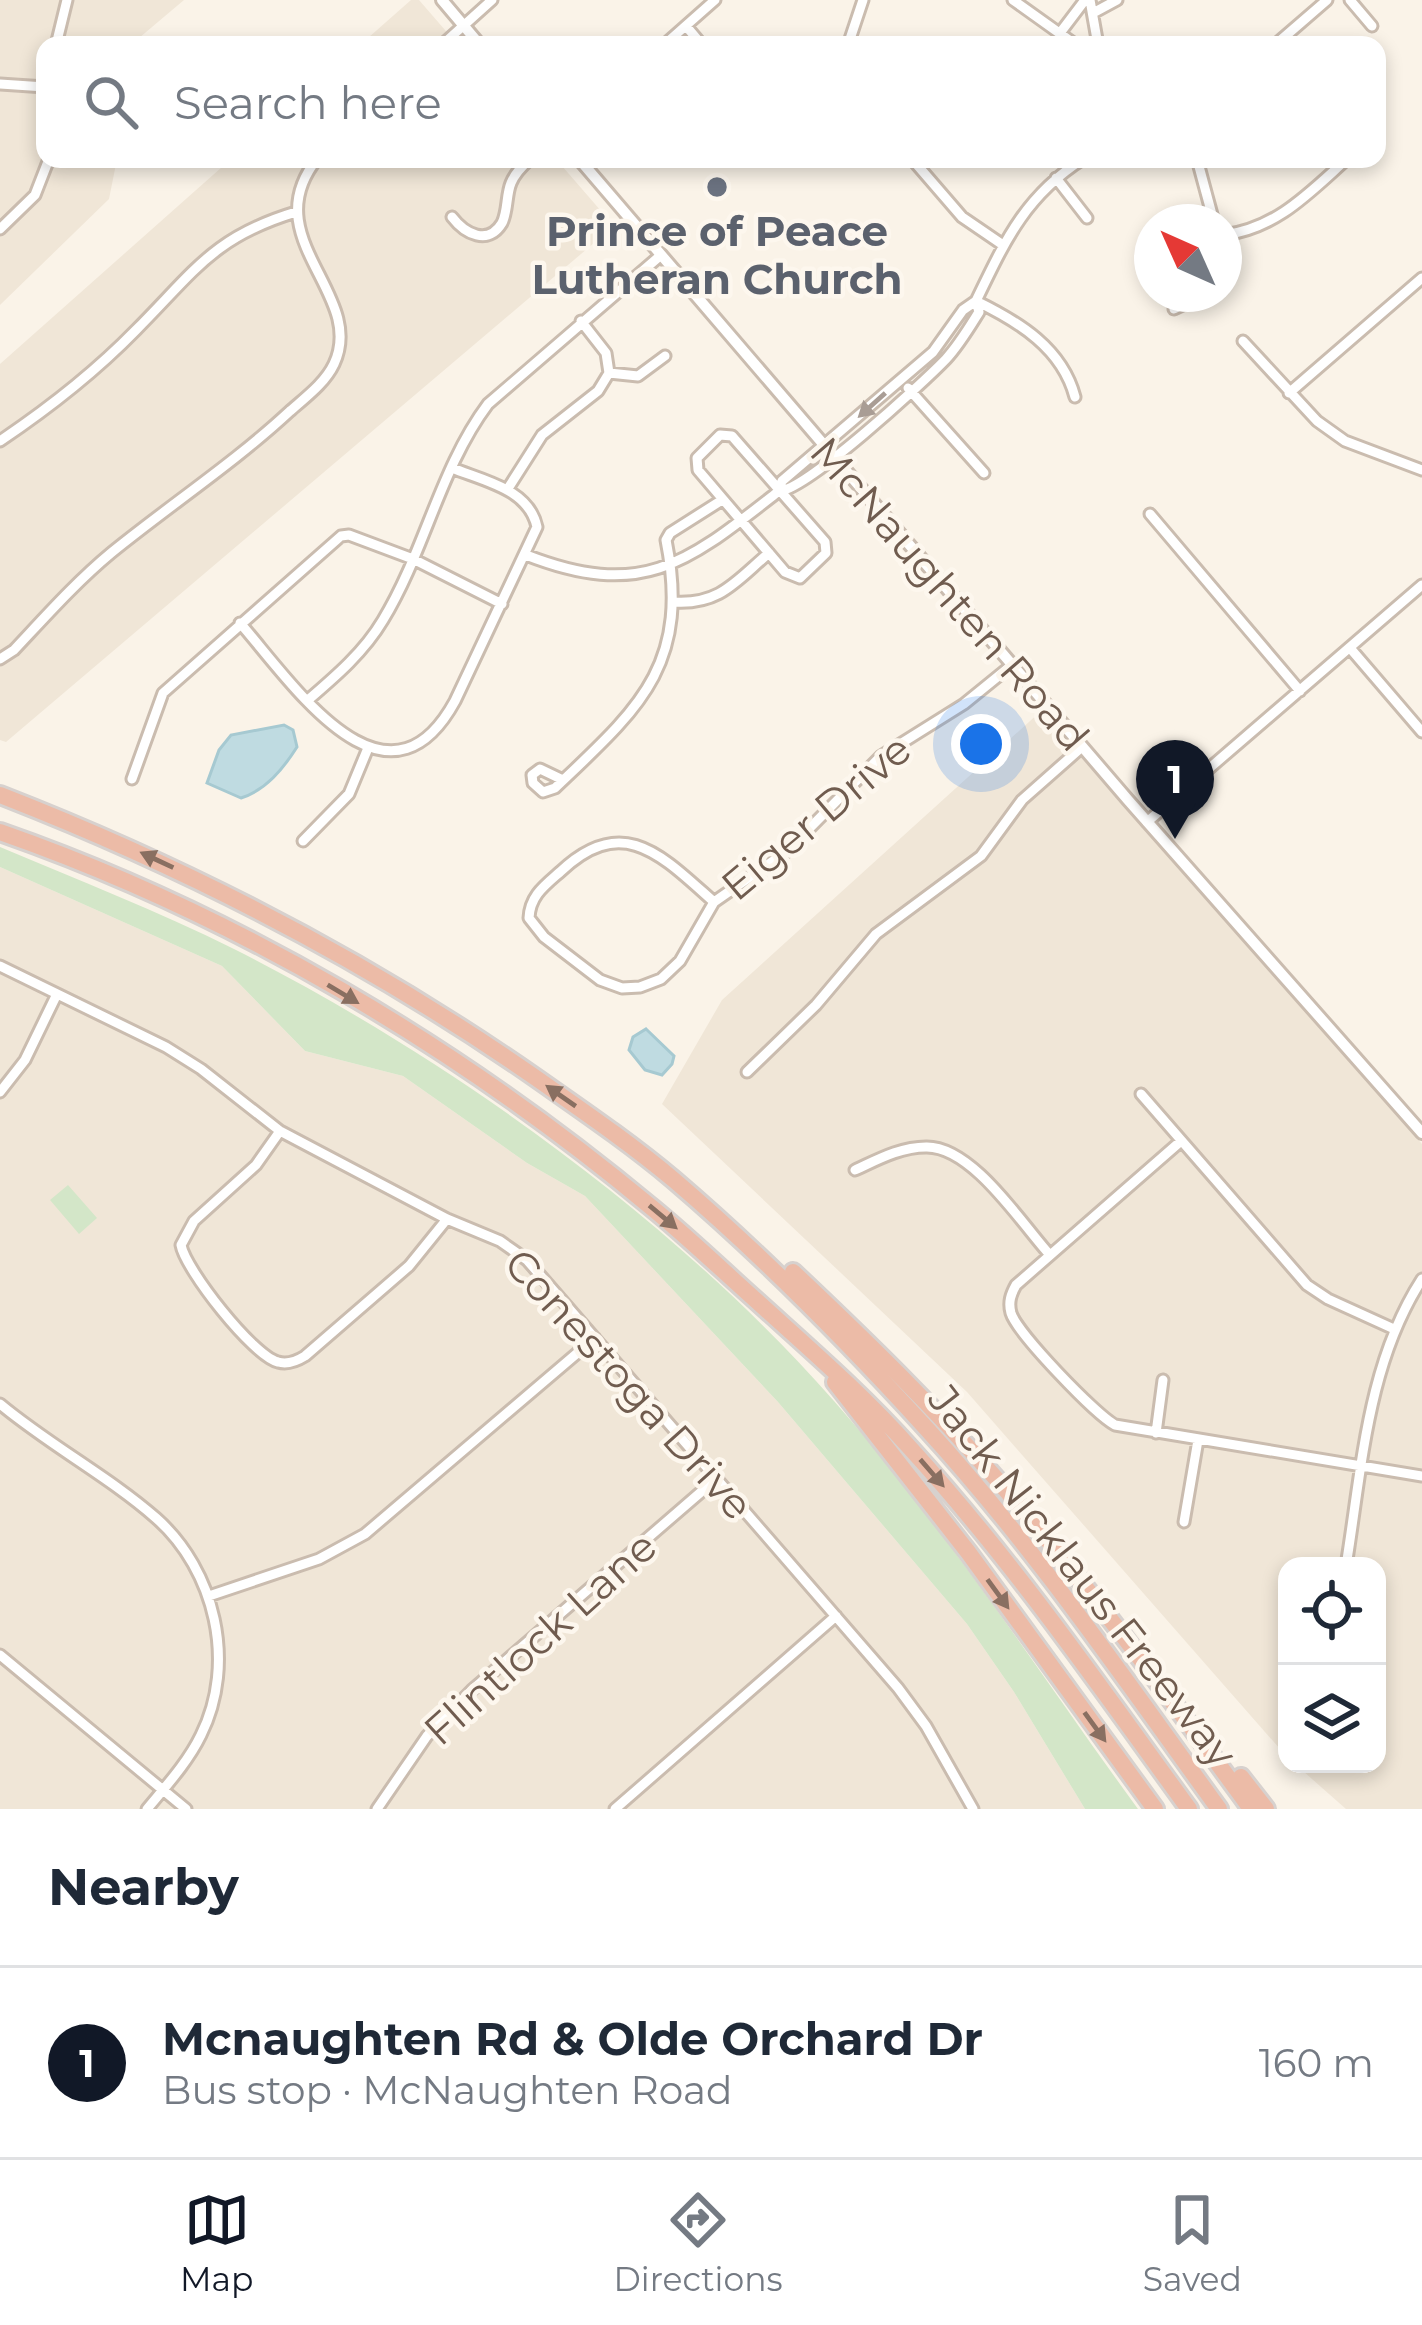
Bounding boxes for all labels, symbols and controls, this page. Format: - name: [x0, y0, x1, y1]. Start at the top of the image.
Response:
- search box: [36, 36, 1386, 168]
- icon: search: [78, 69, 144, 135]
- text: Search here: [174, 75, 442, 130]
- marker: Prince of Peace Lutheran Church: [704, 174, 730, 200]
- north arrow: [1134, 204, 1242, 312]
- place label: Prince of Peace Lutheran Church: [531, 205, 903, 305]
- one-way arrow: [857, 391, 887, 418]
- street label: McNaughten Road: [800, 426, 1100, 762]
- your location: [951, 714, 1011, 774]
- street label: Eiger Drive: [711, 723, 921, 911]
- pin: 1: [1136, 740, 1214, 839]
- one-way arrow: [139, 850, 174, 870]
- one-way arrow: [326, 983, 360, 1004]
- one-way arrow: [545, 1085, 577, 1108]
- one-way arrow: [648, 1203, 678, 1230]
- street label: Conestoga Drive: [494, 1238, 764, 1530]
- street label: Jack Nicklaus Freeway: [917, 1374, 1248, 1778]
- one-way arrow: [919, 1458, 945, 1488]
- street label: Flintlock Lane: [413, 1520, 667, 1756]
- map controls: [1278, 1557, 1386, 1773]
- button: locate: [1278, 1557, 1386, 1665]
- one-way arrow: [986, 1578, 1010, 1610]
- button: layers: [1278, 1665, 1386, 1773]
- one-way arrow: [1083, 1711, 1107, 1743]
- text: Nearby: [48, 1856, 239, 1918]
- text: Mcnaughten Rd & Olde Orchard Dr: [162, 2011, 983, 2066]
- text: 1: [79, 2039, 95, 2087]
- text: 160 m: [1259, 2039, 1374, 2087]
- text: Bus stop · McNaughten Road: [162, 2066, 733, 2114]
- tab: Map: [180, 2187, 253, 2299]
- tab: Directions: [614, 2187, 783, 2299]
- tab: Saved: [1143, 2187, 1242, 2299]

